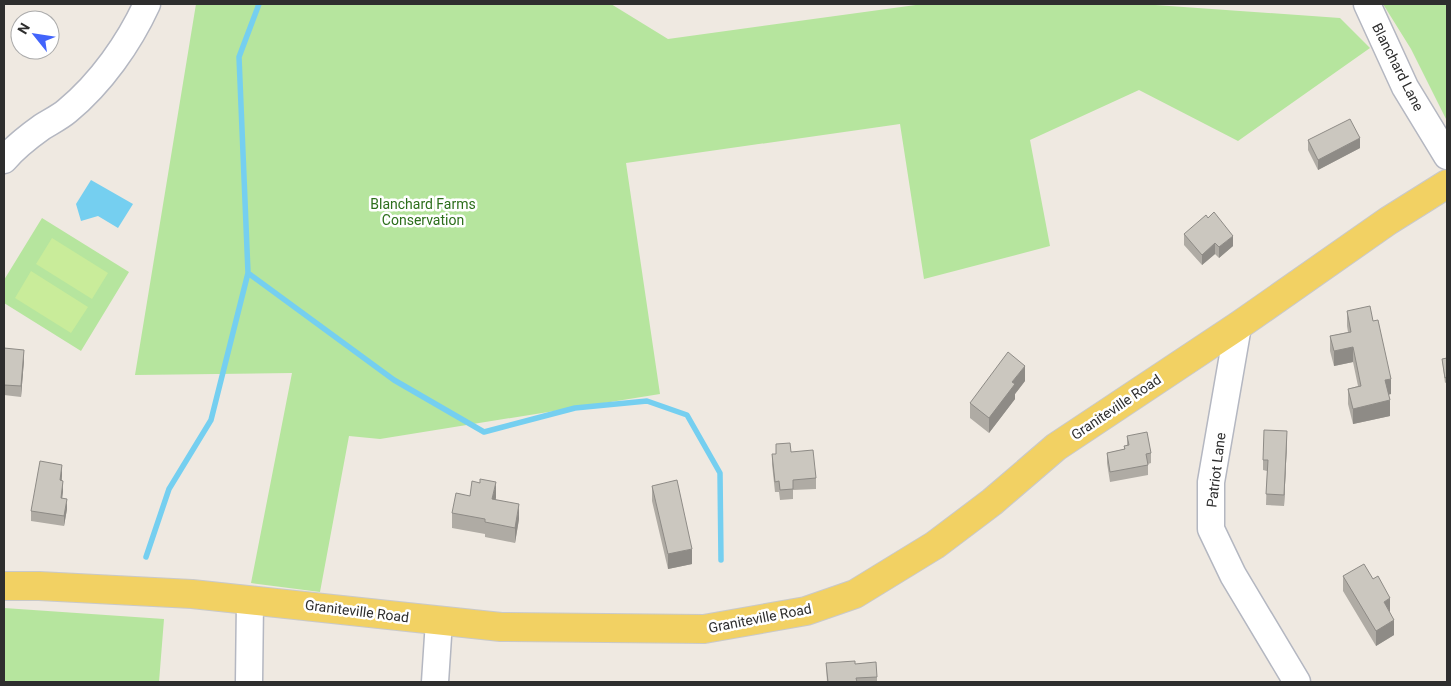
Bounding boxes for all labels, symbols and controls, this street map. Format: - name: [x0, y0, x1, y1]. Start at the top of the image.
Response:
- north arrow: [10, 10, 60, 60]
- text: N: [14, 20, 33, 37]
- street label: Blanchard Lane: [1369, 20, 1427, 114]
- park label: Blanchard Farms Conservation: [370, 196, 476, 228]
- street label: Graniteville Road: [1068, 371, 1164, 443]
- street label: Patriot Lane: [1203, 432, 1229, 508]
- street label: Graniteville Road: [304, 597, 410, 625]
- street label: Graniteville Road: [707, 600, 813, 636]

